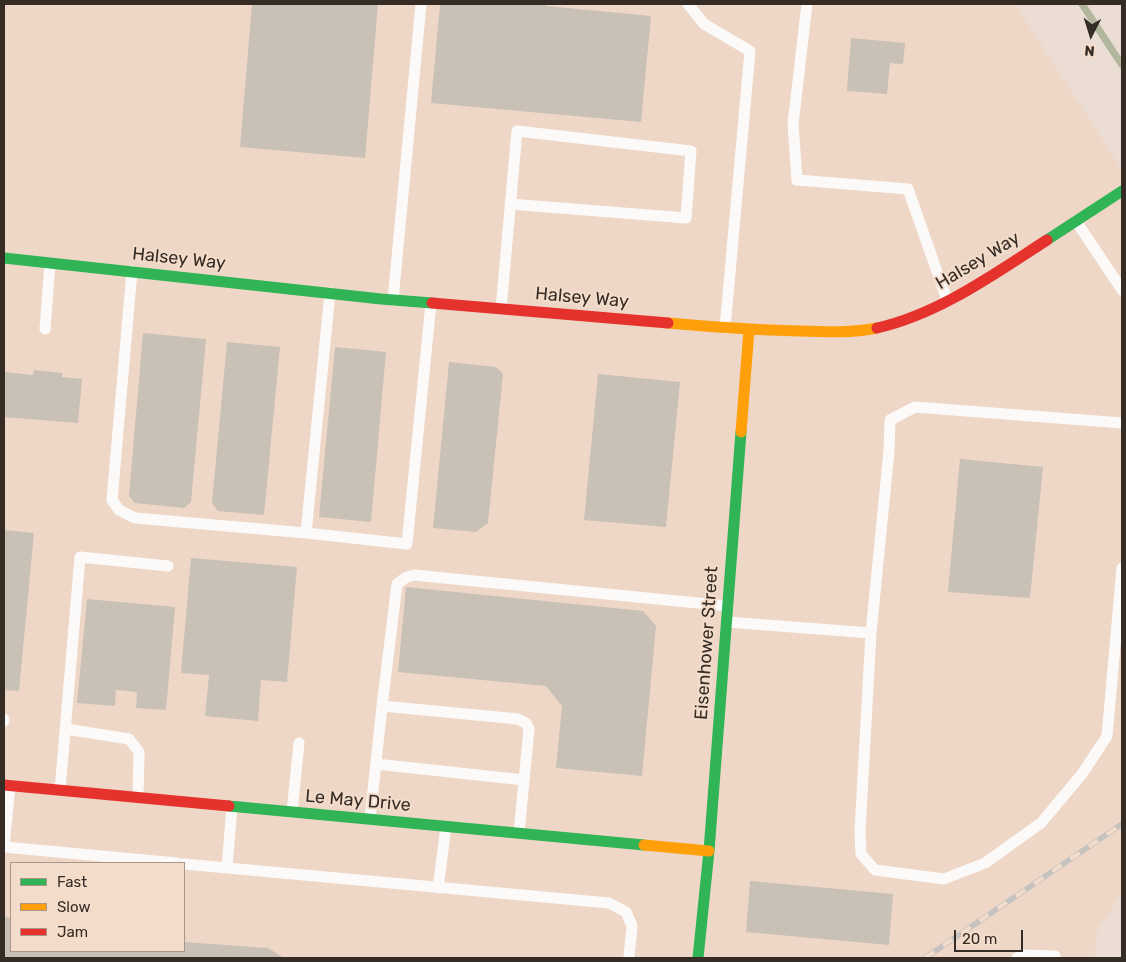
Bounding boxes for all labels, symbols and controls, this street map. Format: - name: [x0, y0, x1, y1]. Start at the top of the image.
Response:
- north arrow: [1066, 10, 1116, 60]
- text: N: [1084, 42, 1095, 59]
- street label: Halsey Way: [932, 228, 1024, 294]
- street label: Halsey Way: [131, 243, 227, 275]
- street label: Halsey Way: [534, 283, 630, 313]
- street label: Eisenhower Street: [691, 565, 723, 721]
- street label: Le May Drive: [304, 786, 412, 816]
- legend: [10, 862, 185, 952]
- text: Fast: [57, 873, 87, 891]
- text: Slow: [57, 898, 90, 916]
- scale bar: [956, 920, 1025, 952]
- text: Jam: [57, 923, 88, 941]
- text: 20 m: [962, 930, 997, 948]

